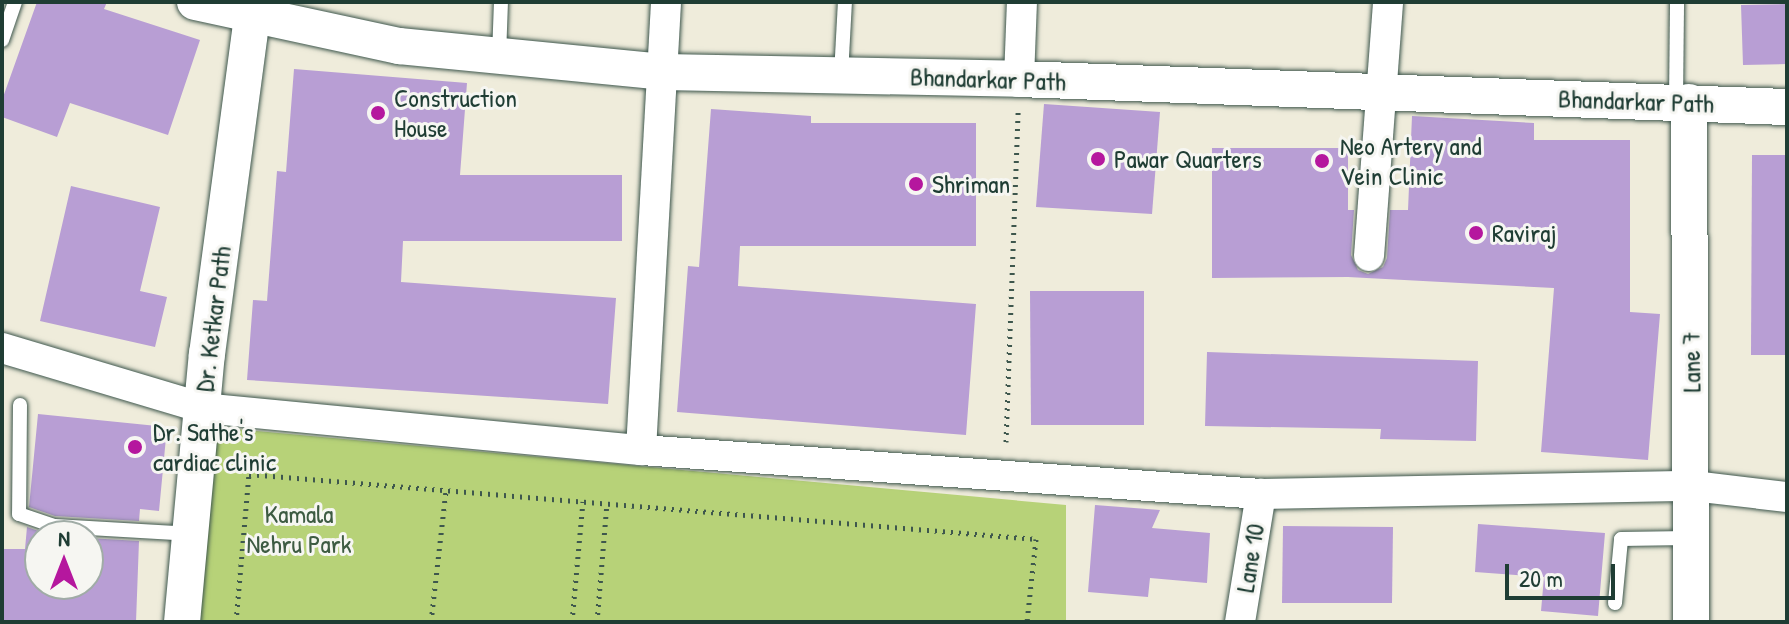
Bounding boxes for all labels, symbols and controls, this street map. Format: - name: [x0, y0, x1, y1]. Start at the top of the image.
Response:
- street label: Bhandarkar Path: [910, 61, 1066, 97]
- place label: Construction House: [394, 82, 517, 144]
- street label: Bhandarkar Path: [1558, 83, 1714, 119]
- marker: Construction House: [369, 104, 387, 122]
- place label: Neo Artery and Vein Clinic: [1340, 130, 1482, 192]
- place label: Pawar Quarters: [1114, 143, 1262, 175]
- marker: Pawar Quarters: [1089, 150, 1107, 168]
- marker: Neo Artery and Vein Clinic: [1311, 150, 1333, 172]
- place label: Shriman: [932, 168, 1010, 200]
- marker: Shriman: [907, 175, 925, 193]
- place label: Raviraj: [1492, 217, 1557, 249]
- marker: Raviraj: [1467, 224, 1485, 242]
- street label: Dr. Ketkar Path: [189, 244, 237, 394]
- street label: Lane 7: [1675, 331, 1707, 393]
- place label: Dr. Sathe's cardiac clinic: [153, 416, 276, 478]
- marker: Dr. Sathe's cardiac clinic: [124, 436, 146, 458]
- park label: Kamala Nehru Park: [247, 498, 351, 560]
- north arrow: [24, 520, 104, 600]
- street label: Lane 10: [1229, 521, 1271, 595]
- text: N: [58, 523, 70, 553]
- scale bar: [1509, 548, 1619, 598]
- text: 20 m: [1519, 562, 1563, 594]

